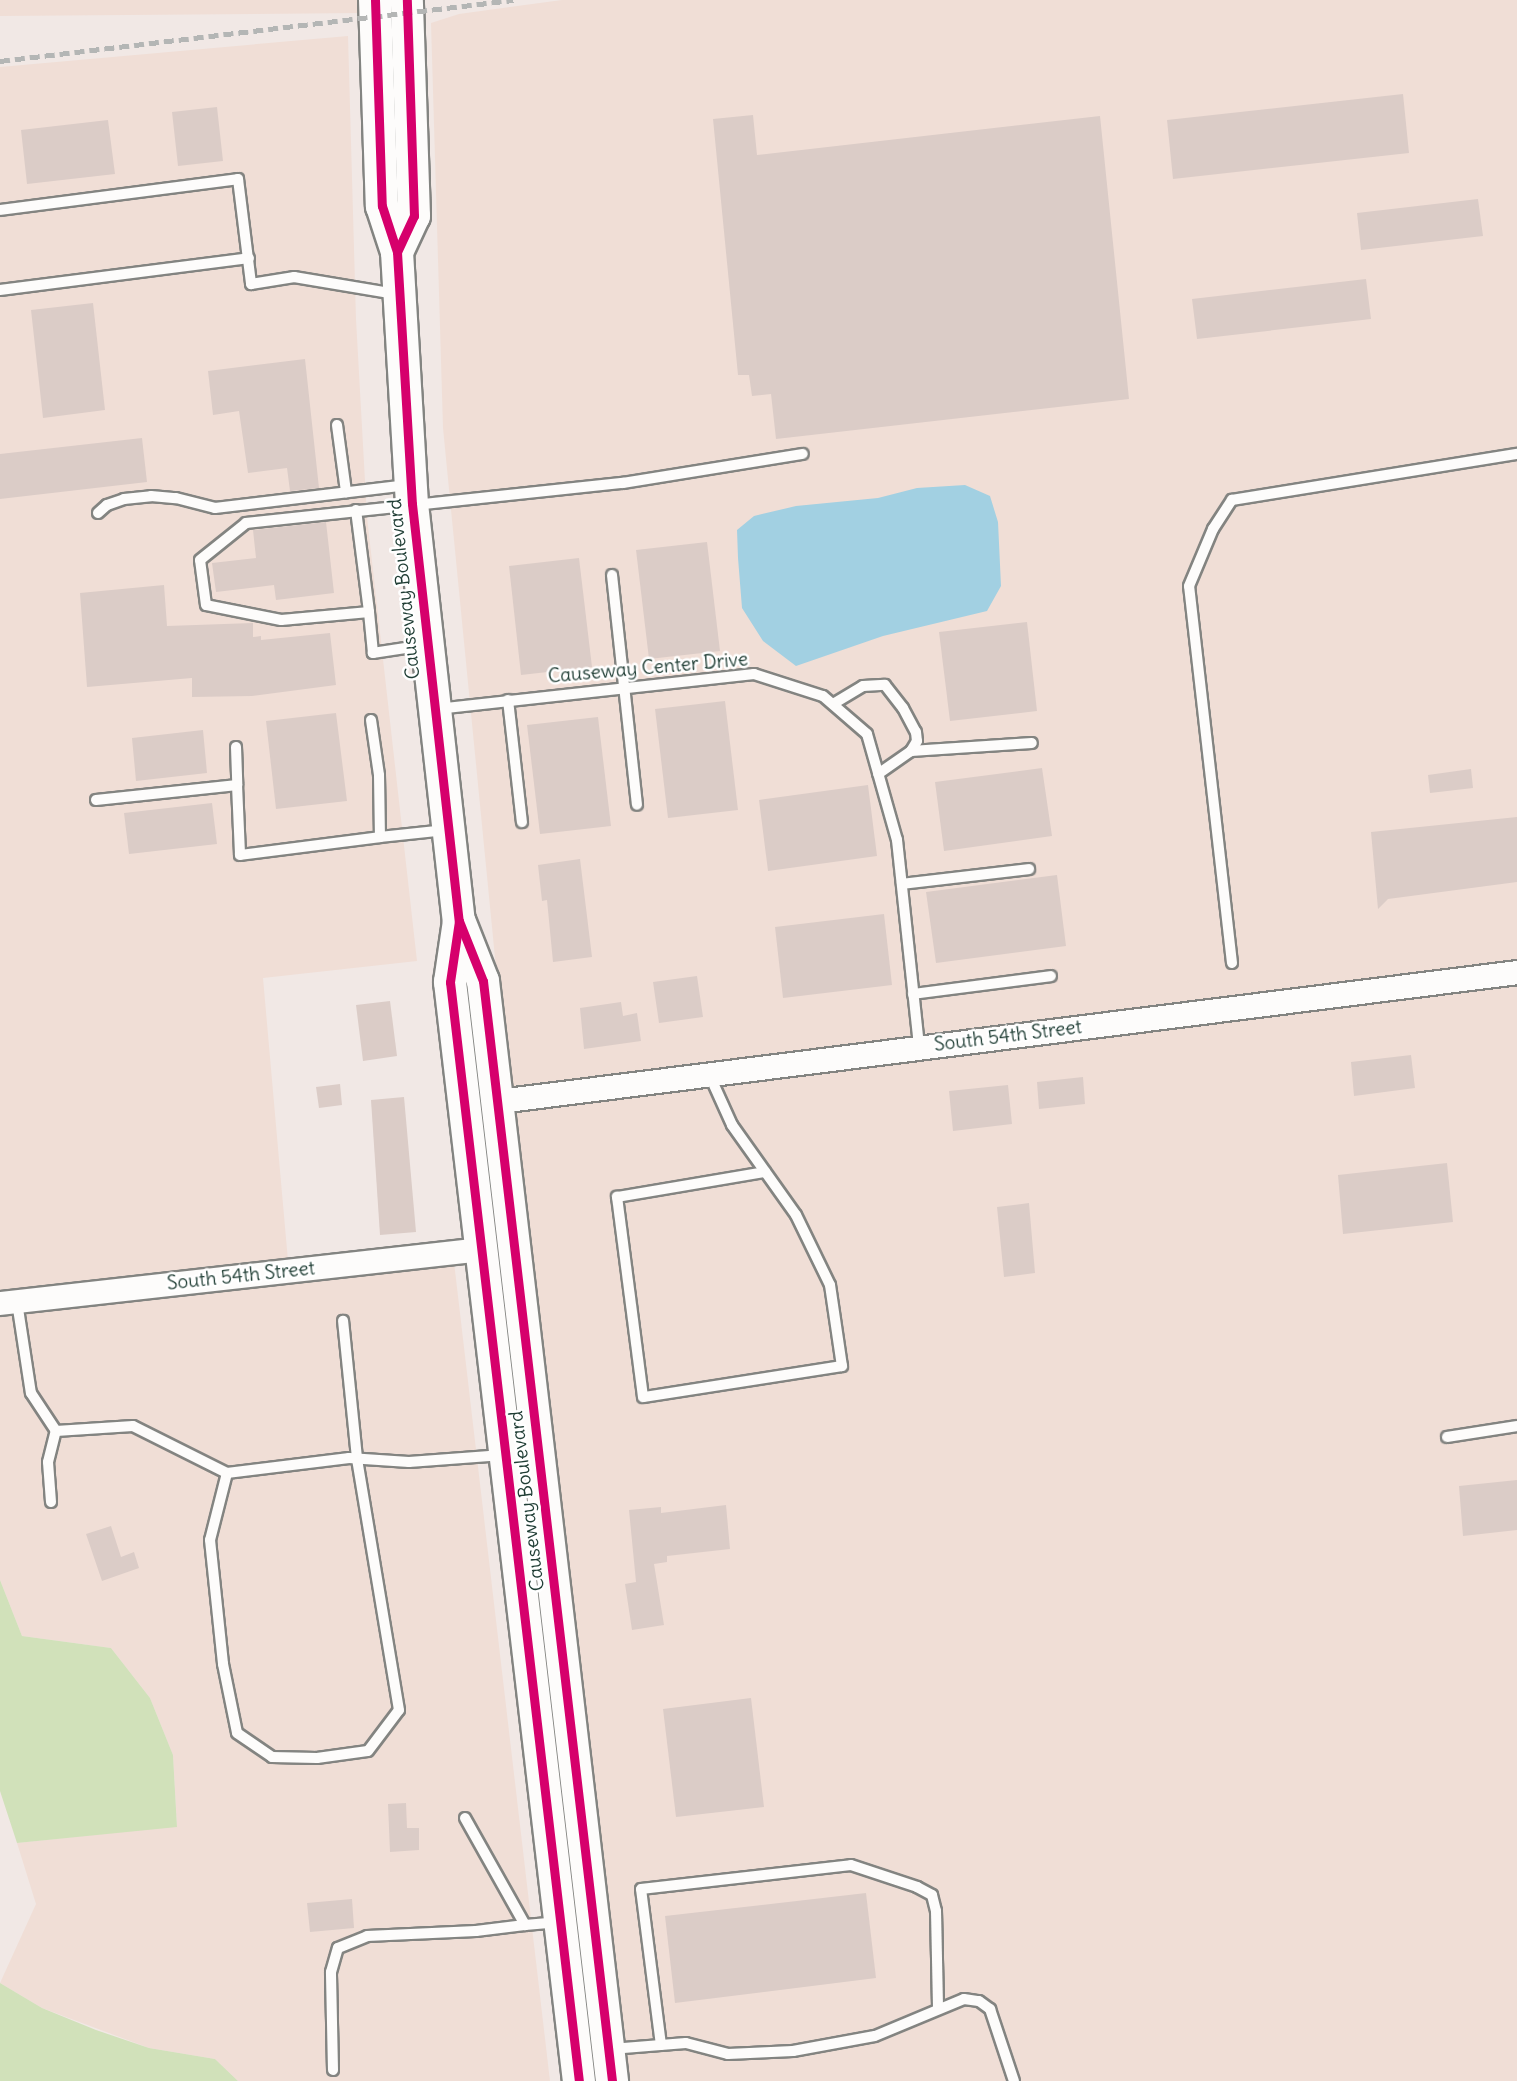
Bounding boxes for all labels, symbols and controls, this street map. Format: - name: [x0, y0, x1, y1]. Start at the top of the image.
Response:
- street label: Causeway Boulevard: [383, 498, 425, 680]
- street label: Causeway Center Drive: [547, 648, 749, 688]
- street label: South 54th Street: [933, 1016, 1083, 1056]
- street label: South 54th Street: [166, 1257, 316, 1295]
- street label: Causeway Boulevard: [505, 1410, 549, 1592]

